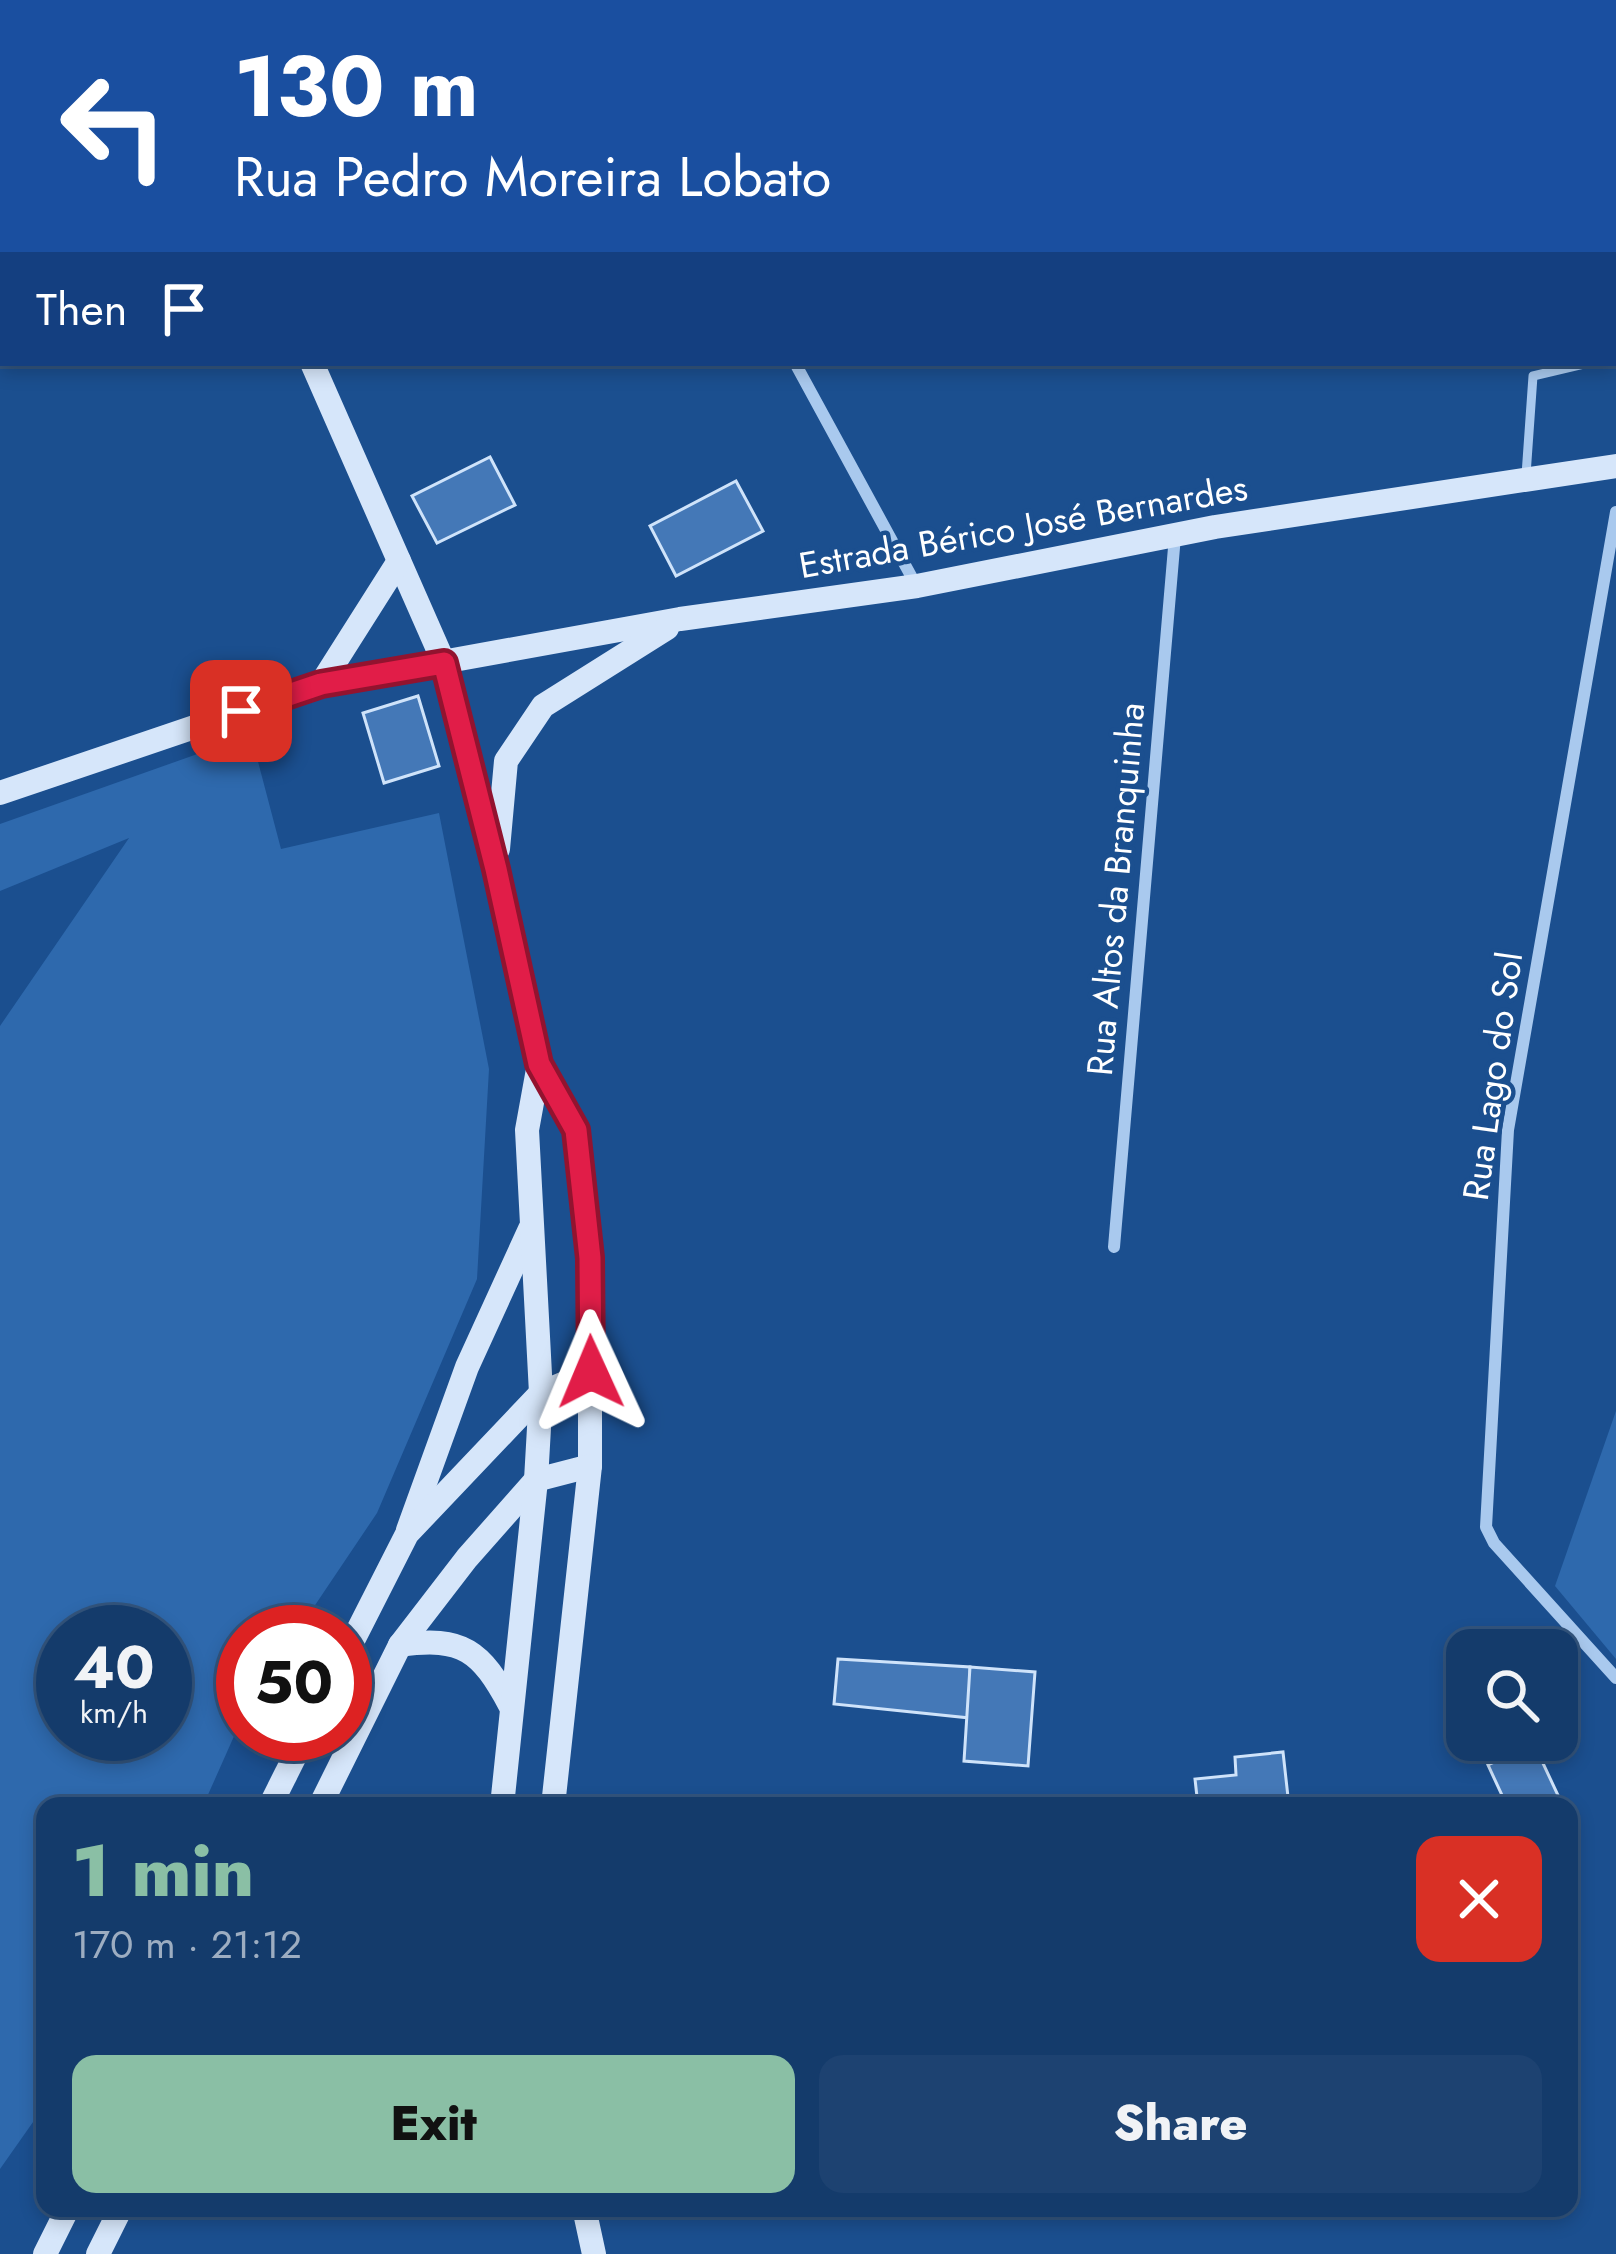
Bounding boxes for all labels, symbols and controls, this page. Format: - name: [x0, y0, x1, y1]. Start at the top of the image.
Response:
- text: 130 m: [234, 26, 479, 148]
- icon: left: [36, 48, 192, 204]
- text: Rua Pedro Moreira Lobato: [234, 138, 831, 216]
- icon: arrive: [151, 276, 217, 342]
- text: Then: [36, 277, 127, 342]
- street label: Estrada Bérico José Bernardes: [795, 461, 1251, 591]
- pin: [190, 660, 292, 762]
- icon: arrive: [208, 678, 274, 744]
- street label: Rua Altos da Branquinha: [1073, 700, 1157, 1078]
- street label: Rua Lago do Sol: [1449, 948, 1535, 1204]
- position arrow: [528, 1309, 654, 1435]
- speed limit sign: 50: [216, 1605, 372, 1761]
- text: 40: [73, 1624, 155, 1711]
- map controls: [1446, 1629, 1578, 1761]
- button: search: [1446, 1629, 1578, 1761]
- text: km/h: [80, 1691, 148, 1734]
- text: 1 min: [72, 1819, 254, 1923]
- button: close: [1416, 1836, 1542, 1962]
- text: 170 m · 21:12: [72, 1916, 302, 1973]
- button: Exit: [72, 2055, 795, 2193]
- button: Share: [819, 2055, 1542, 2193]

